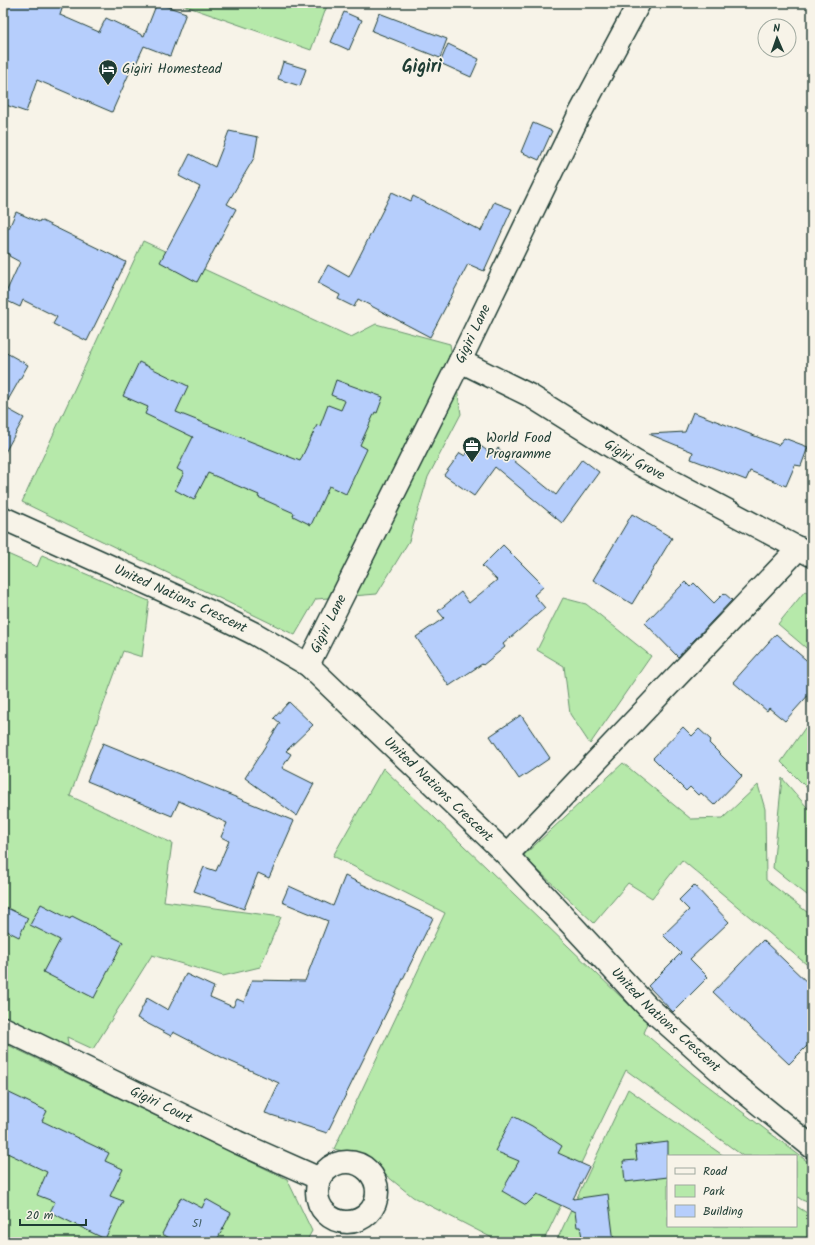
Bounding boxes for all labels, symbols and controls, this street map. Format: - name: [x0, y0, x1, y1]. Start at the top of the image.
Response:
- north arrow: [757, 18, 797, 58]
- text: N: [773, 20, 781, 38]
- district label: Gigiri: [402, 53, 442, 82]
- hotel icon: Gigiri Homestead: [97, 58, 119, 86]
- place label: Gigiri Homestead: [122, 58, 223, 80]
- street label: Gigiri Lane: [449, 300, 497, 367]
- place label: World Food Programme: [486, 427, 552, 465]
- street label: Gigiri Grove: [600, 434, 670, 487]
- office icon: World Food Programme: [461, 435, 483, 463]
- street label: United Nations Crescent: [110, 559, 251, 640]
- street label: Gigiri Lane: [305, 590, 353, 657]
- street label: United Nations Crescent: [378, 732, 499, 848]
- street label: United Nations Crescent: [606, 962, 726, 1078]
- street label: Gigiri Court: [126, 1081, 197, 1130]
- legend: [667, 1155, 797, 1227]
- text: Road: [703, 1162, 728, 1181]
- text: Park: [703, 1182, 725, 1201]
- scale bar: [20, 1201, 86, 1227]
- text: Building: [703, 1202, 743, 1221]
- text: 20 m: [26, 1206, 54, 1225]
- house number: 51: [192, 1214, 202, 1233]

